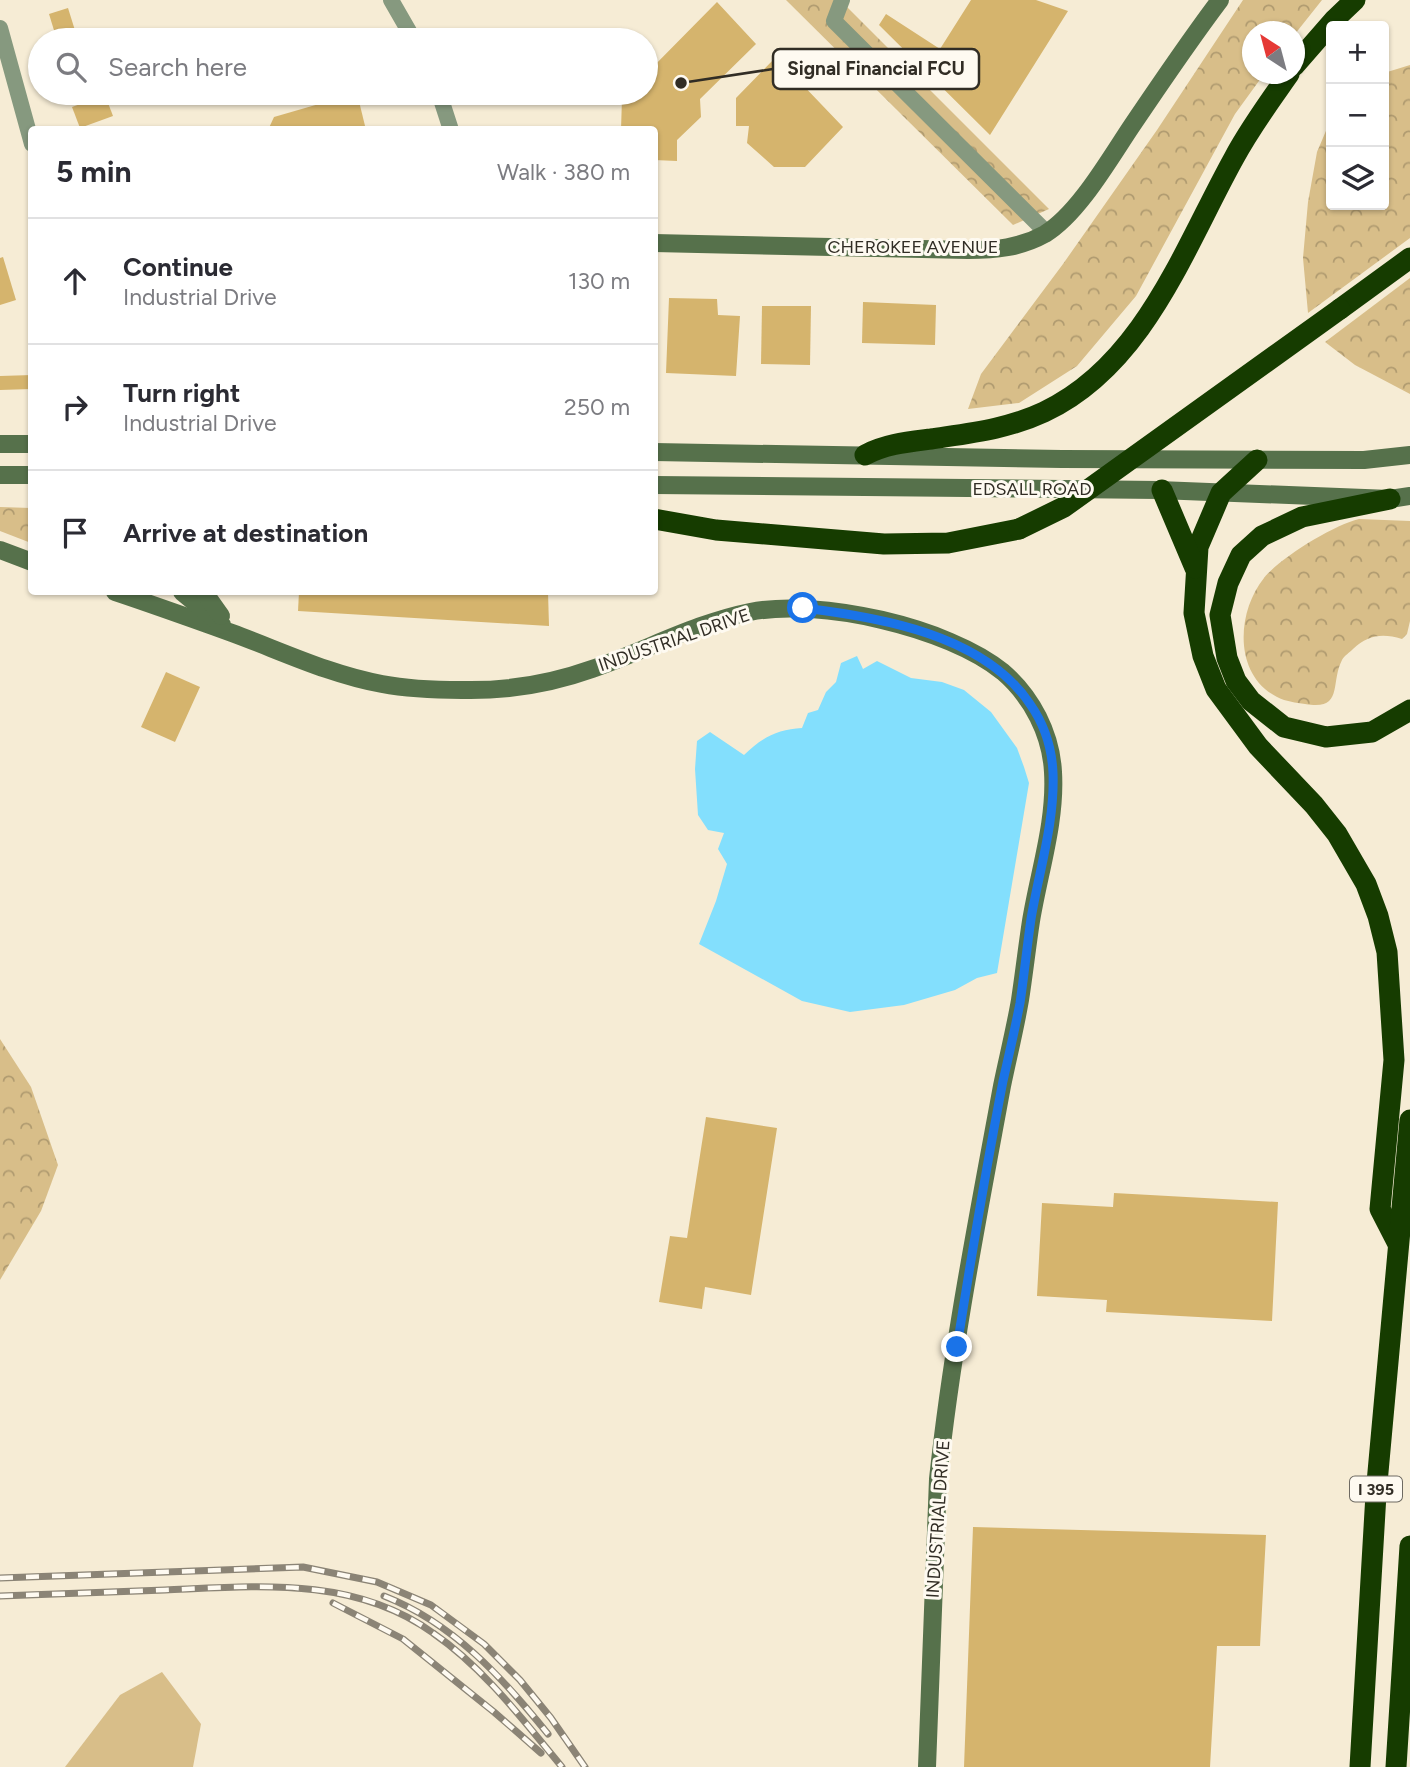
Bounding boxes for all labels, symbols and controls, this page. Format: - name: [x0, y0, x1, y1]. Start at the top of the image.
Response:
- north arrow: [1242, 21, 1305, 84]
- map controls: [1326, 21, 1389, 210]
- button: +: [1326, 21, 1389, 84]
- search box: [28, 28, 658, 105]
- icon: search: [52, 48, 90, 86]
- callout: Signal Financial FCU: [773, 49, 979, 89]
- text: Search here: [108, 51, 247, 83]
- text: Signal Financial FCU: [787, 57, 965, 80]
- button: −: [1326, 84, 1389, 147]
- button: layers: [1326, 147, 1389, 210]
- text: 5 min: [56, 153, 132, 190]
- text: Walk · 380 m: [497, 158, 630, 186]
- street label: CHEROKEE AVENUE: [828, 236, 998, 258]
- text: Continue: [123, 251, 233, 283]
- icon: ahead: [56, 262, 94, 300]
- text: 130 m: [568, 267, 630, 295]
- text: Industrial Drive: [123, 283, 277, 311]
- text: Turn right: [123, 377, 240, 409]
- icon: right: [56, 388, 94, 426]
- text: 250 m: [564, 393, 630, 421]
- text: Industrial Drive: [123, 409, 277, 437]
- street label: EDSALL ROAD: [972, 478, 1092, 500]
- icon: arrive: [56, 514, 94, 552]
- text: Arrive at destination: [123, 517, 368, 549]
- route start: [787, 592, 818, 623]
- street label: INDUSTRIAL DRIVE: [595, 604, 753, 676]
- route end: [941, 1331, 972, 1362]
- street label: INDUSTRIAL DRIVE: [921, 1439, 955, 1599]
- road number: I 395: [1350, 1476, 1402, 1502]

